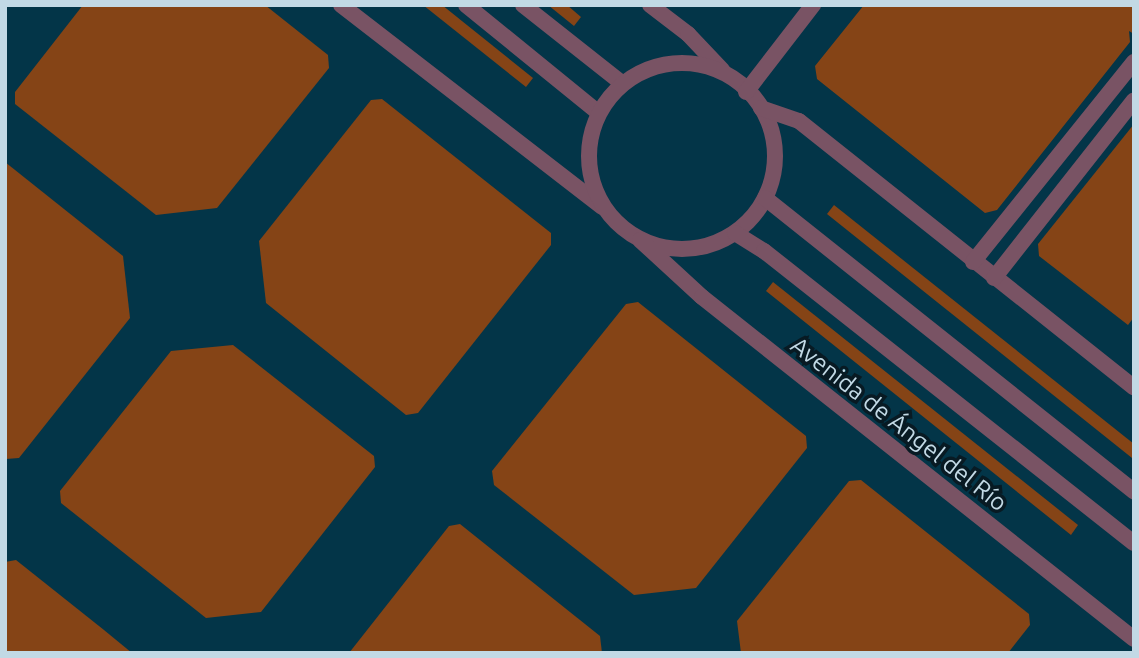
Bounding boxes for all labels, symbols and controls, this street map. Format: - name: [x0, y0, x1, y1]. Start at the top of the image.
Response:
- street label: Avenida de Ángel del Río: [785, 331, 1013, 517]

